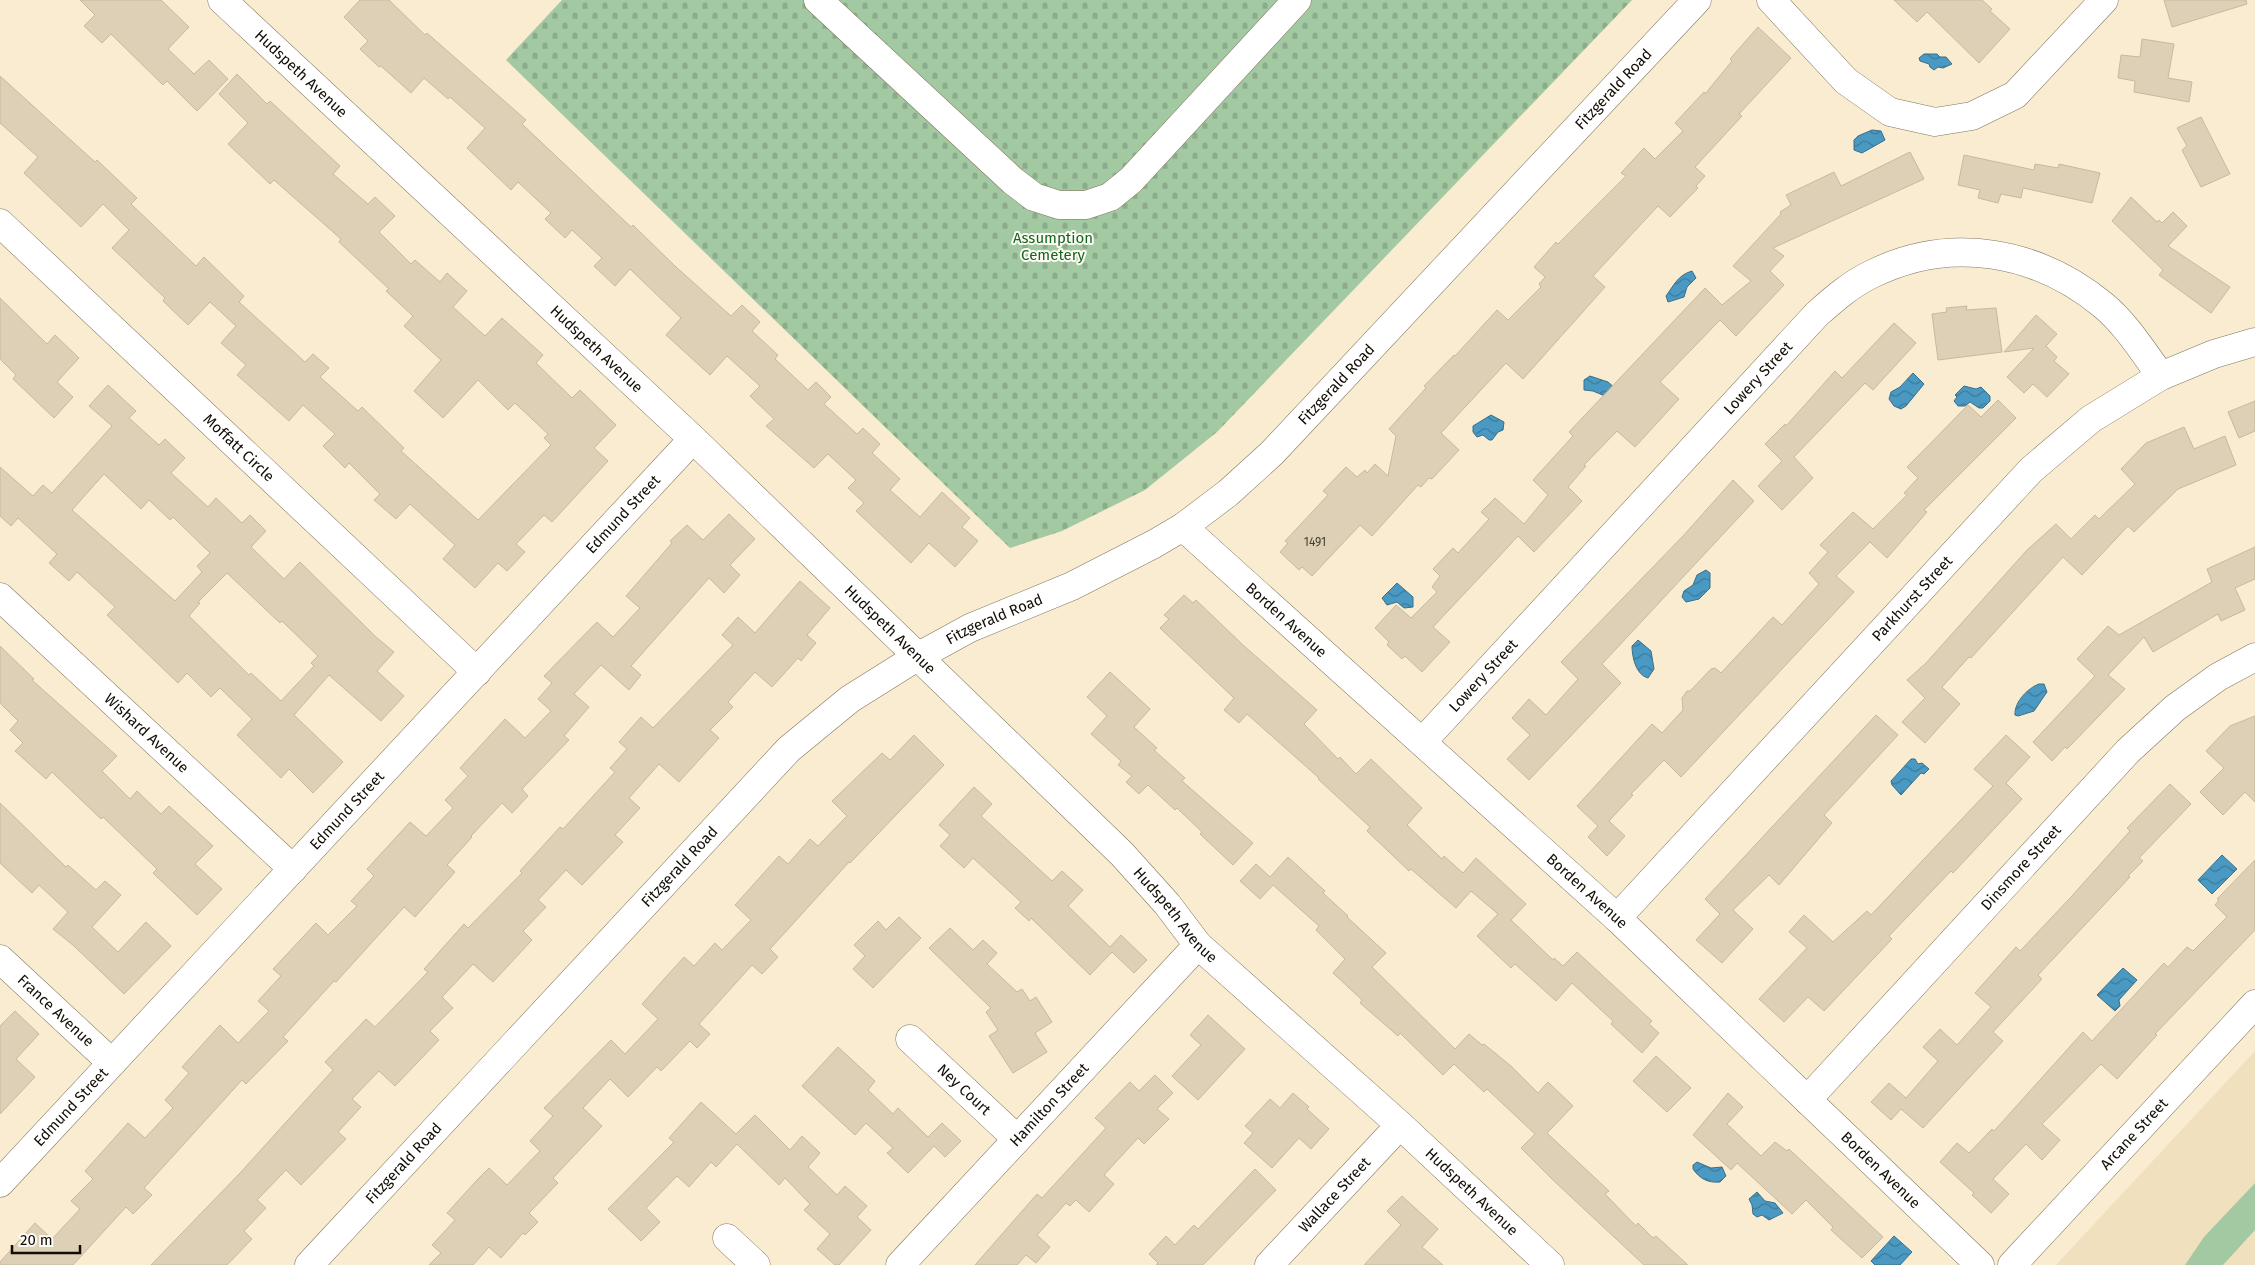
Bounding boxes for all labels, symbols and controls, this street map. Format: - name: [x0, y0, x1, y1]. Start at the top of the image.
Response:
- street label: Hudspeth Avenue: [251, 26, 351, 121]
- street label: Fitzgerald Road: [1571, 45, 1656, 133]
- park label: Assumption Cemetery: [1013, 229, 1093, 264]
- street label: Hudspeth Avenue: [546, 302, 647, 397]
- street label: Lowery Street: [1720, 337, 1796, 418]
- street label: Fitzgerald Road: [1294, 340, 1378, 428]
- street label: Moffatt Circle: [200, 410, 278, 486]
- street label: Edmund Street: [582, 471, 664, 557]
- house number: 1491: [1304, 535, 1326, 549]
- street label: Parkhurst Street: [1868, 552, 1957, 645]
- street label: Borden Avenue: [1242, 579, 1331, 661]
- street label: Hudspeth Avenue: [841, 581, 939, 678]
- street label: Fitzgerald Road: [943, 590, 1045, 648]
- street label: Lowery Street: [1445, 635, 1522, 716]
- street label: Wishard Avenue: [101, 689, 193, 777]
- street label: Edmund Street: [306, 767, 388, 854]
- street label: Dinsmore Street: [1977, 821, 2065, 914]
- street label: Fitzgerald Road: [638, 823, 721, 911]
- street label: Borden Avenue: [1543, 850, 1631, 932]
- street label: Hudspeth Avenue: [1129, 864, 1221, 967]
- street label: France Avenue: [14, 971, 98, 1051]
- street label: Hamilton Street: [1006, 1059, 1093, 1150]
- street label: Ney Court: [934, 1060, 995, 1119]
- street label: Edmund Street: [30, 1063, 112, 1150]
- street label: Arcane Street: [2096, 1094, 2172, 1173]
- street label: Fitzgerald Road: [362, 1119, 446, 1207]
- street label: Borden Avenue: [1837, 1128, 1924, 1212]
- street label: Hudspeth Avenue: [1422, 1144, 1522, 1239]
- street label: Wallace Street: [1295, 1153, 1375, 1236]
- scale bar: [12, 1222, 80, 1254]
- text: 20 m: [20, 1231, 53, 1249]

